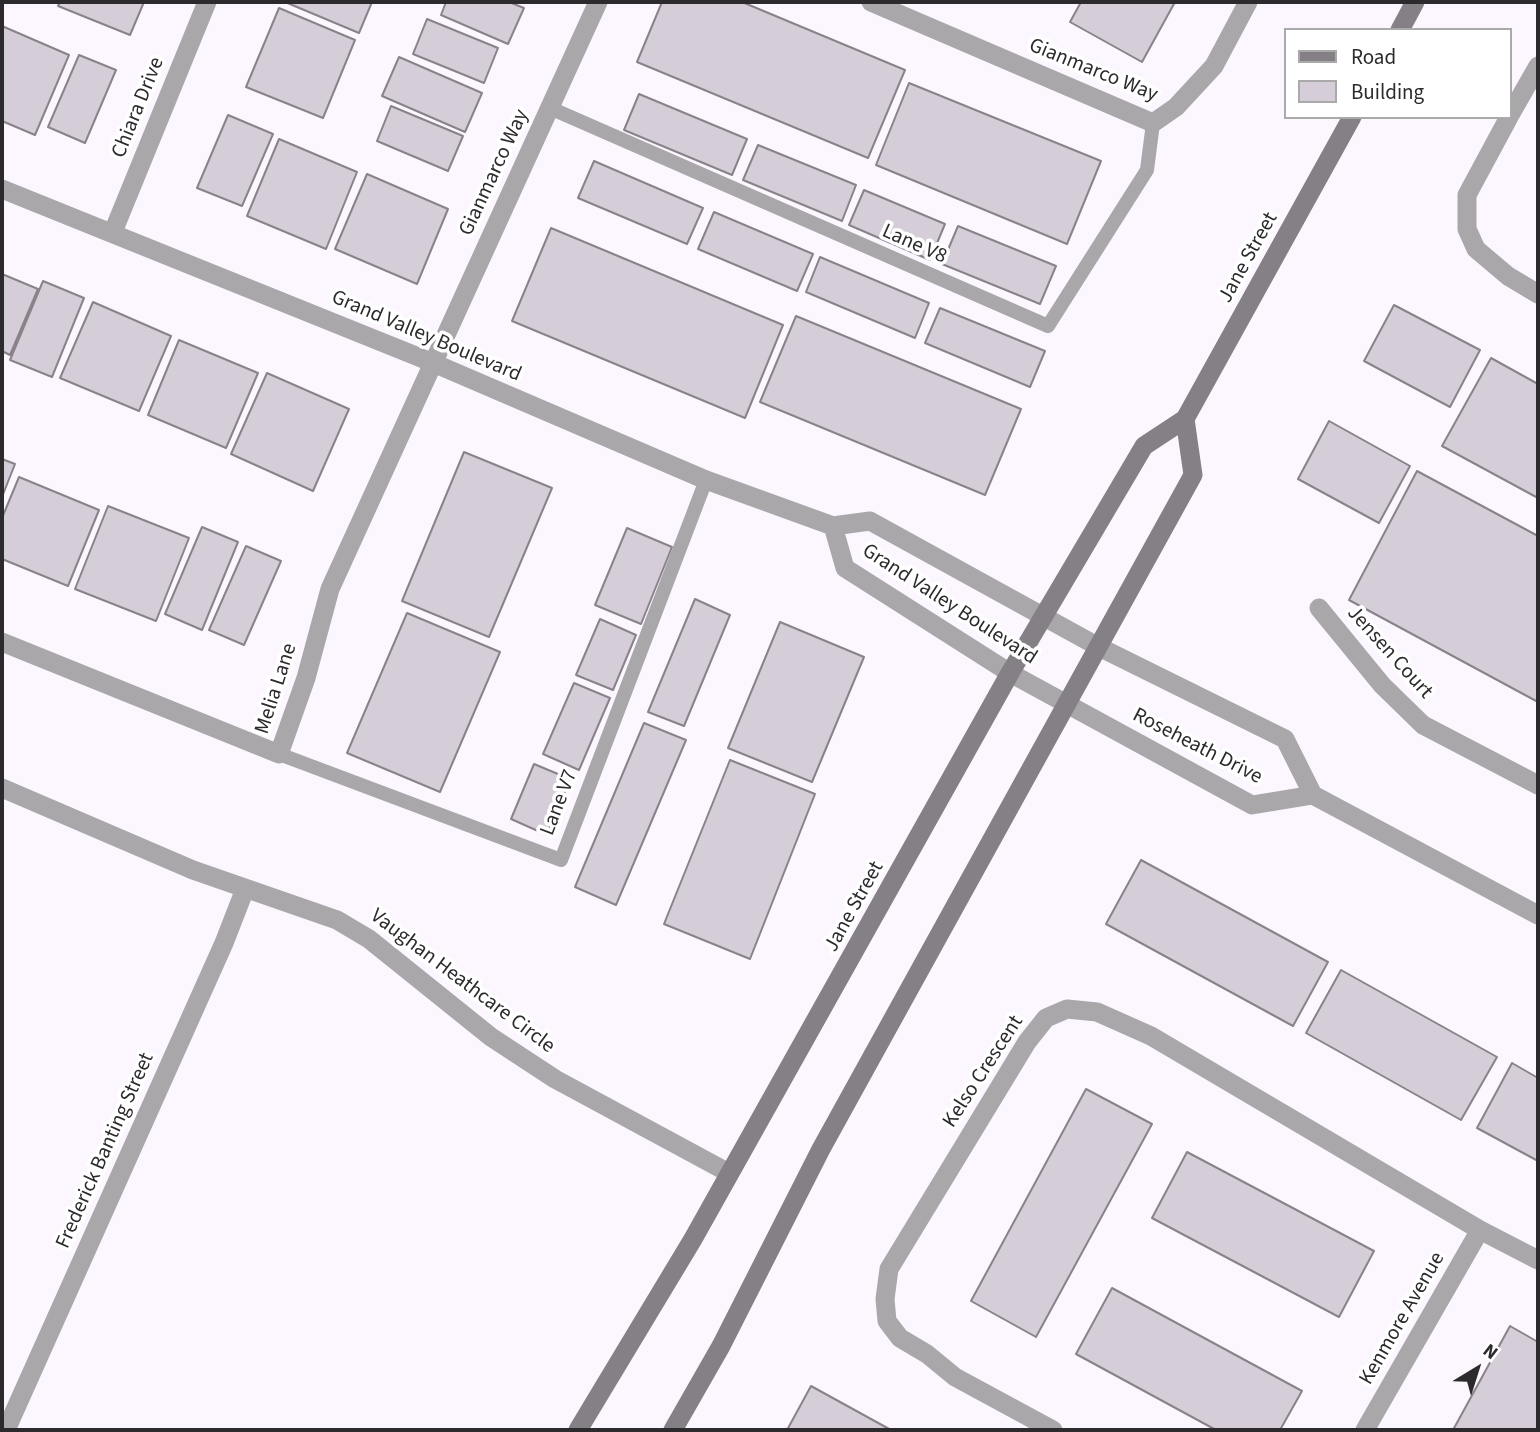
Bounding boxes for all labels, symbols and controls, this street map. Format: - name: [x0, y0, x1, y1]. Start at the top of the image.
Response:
- legend: [1284, 28, 1512, 119]
- street label: Gianmarco Way: [1025, 34, 1161, 108]
- text: Road: [1351, 42, 1396, 72]
- street label: Chiara Drive: [107, 54, 171, 162]
- text: Building: [1351, 77, 1424, 107]
- street label: Gianmarco Way: [455, 106, 535, 240]
- street label: Jane Street: [1214, 208, 1284, 308]
- street label: Lane V8: [878, 220, 950, 270]
- street label: Grand Valley Boulevard: [327, 286, 525, 388]
- street label: Grand Valley Boulevard: [857, 539, 1041, 671]
- street label: Jensen Court: [1341, 601, 1437, 705]
- street label: Melia Lane: [251, 641, 303, 737]
- street label: Roseheath Drive: [1128, 703, 1266, 791]
- street label: Lane V7: [536, 767, 584, 839]
- street label: Jane Street: [820, 857, 890, 957]
- street label: Vaughan Heathcare Circle: [365, 904, 559, 1060]
- street label: Kelso Crescent: [938, 1011, 1030, 1133]
- street label: Frederick Banting Street: [51, 1049, 161, 1253]
- street label: Kenmore Avenue: [1355, 1248, 1451, 1390]
- north arrow: [1442, 1334, 1512, 1404]
- text: N: [1477, 1338, 1504, 1367]

